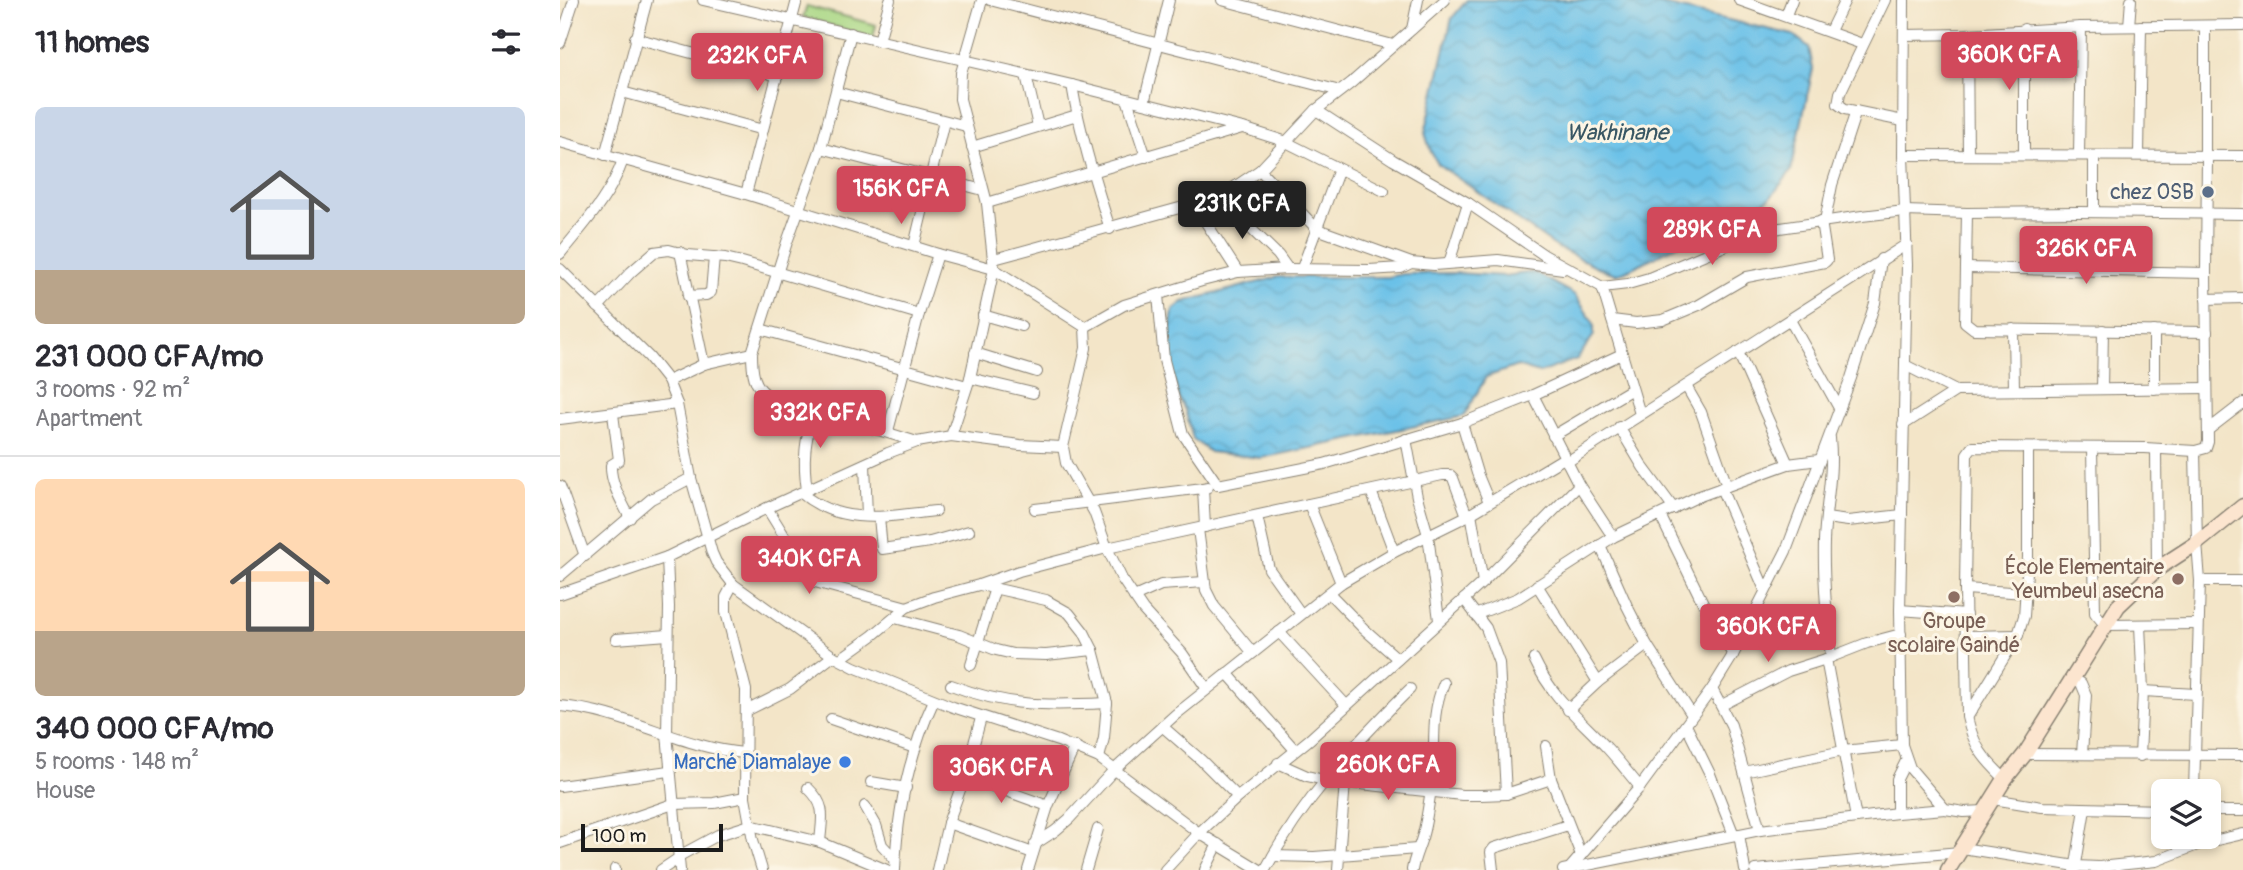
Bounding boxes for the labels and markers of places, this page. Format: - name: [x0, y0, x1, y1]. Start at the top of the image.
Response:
- pin: 360K CFA: [1937, 32, 2081, 92]
- pin: 232K CFA: [685, 34, 829, 93]
- pin: 156K CFA: [829, 166, 973, 226]
- place label: chez OSB: [2110, 179, 2194, 206]
- pin: 231K CFA: [1170, 182, 1314, 241]
- marker: chez OSB: [2200, 184, 2216, 200]
- pin: 289K CFA: [1640, 208, 1784, 267]
- pin: 326K CFA: [2014, 226, 2158, 286]
- pin: 332K CFA: [748, 391, 892, 450]
- pin: 340K CFA: [737, 536, 881, 596]
- place label: École Elementaire Yeumbeul asecna: [2005, 554, 2165, 605]
- marker: École Elementaire Yeumbeul asecna: [2170, 571, 2186, 587]
- marker: Groupe scolaire Gaindé: [1946, 589, 1962, 605]
- pin: 360K CFA: [1696, 604, 1840, 664]
- place label: Groupe scolaire Gaindé: [1888, 608, 2020, 659]
- pin: 260K CFA: [1316, 742, 1460, 802]
- pin: 306K CFA: [929, 746, 1073, 805]
- place label: Marché Diamalaye: [673, 749, 832, 776]
- marker: Marché Diamalaye: [837, 754, 853, 770]

